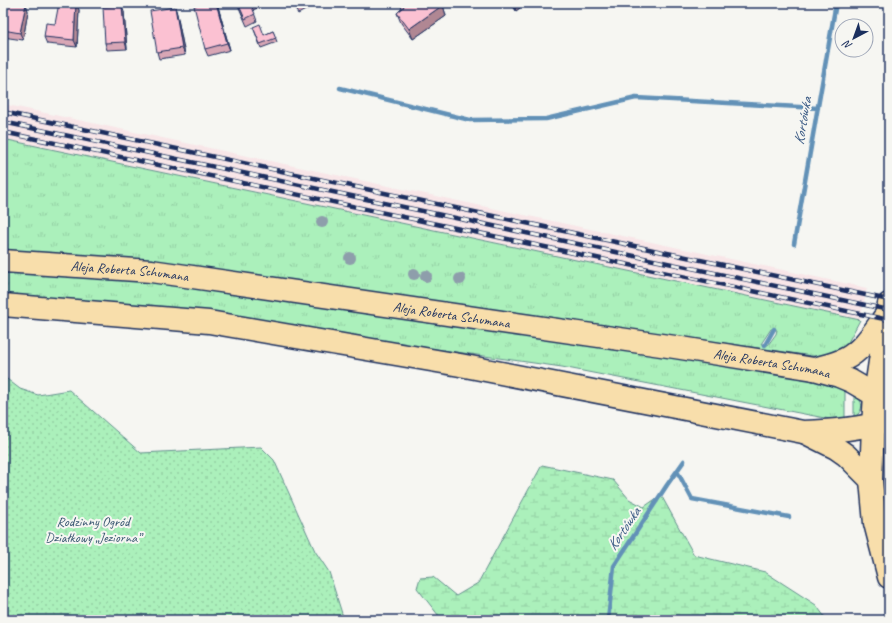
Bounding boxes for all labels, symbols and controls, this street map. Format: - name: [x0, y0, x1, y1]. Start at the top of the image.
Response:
- north arrow: [834, 18, 874, 58]
- text: N: [839, 37, 855, 53]
- water label: Kortówka: [790, 95, 817, 146]
- street label: Aleja Roberta Schumana: [70, 257, 191, 285]
- street label: Aleja Roberta Schumana: [392, 298, 512, 332]
- street label: Aleja Roberta Schumana: [712, 345, 833, 382]
- water label: Kortówka: [603, 503, 646, 554]
- park label: Rodzinny Ogród Działkowy „Jeziorna”: [45, 513, 144, 546]

